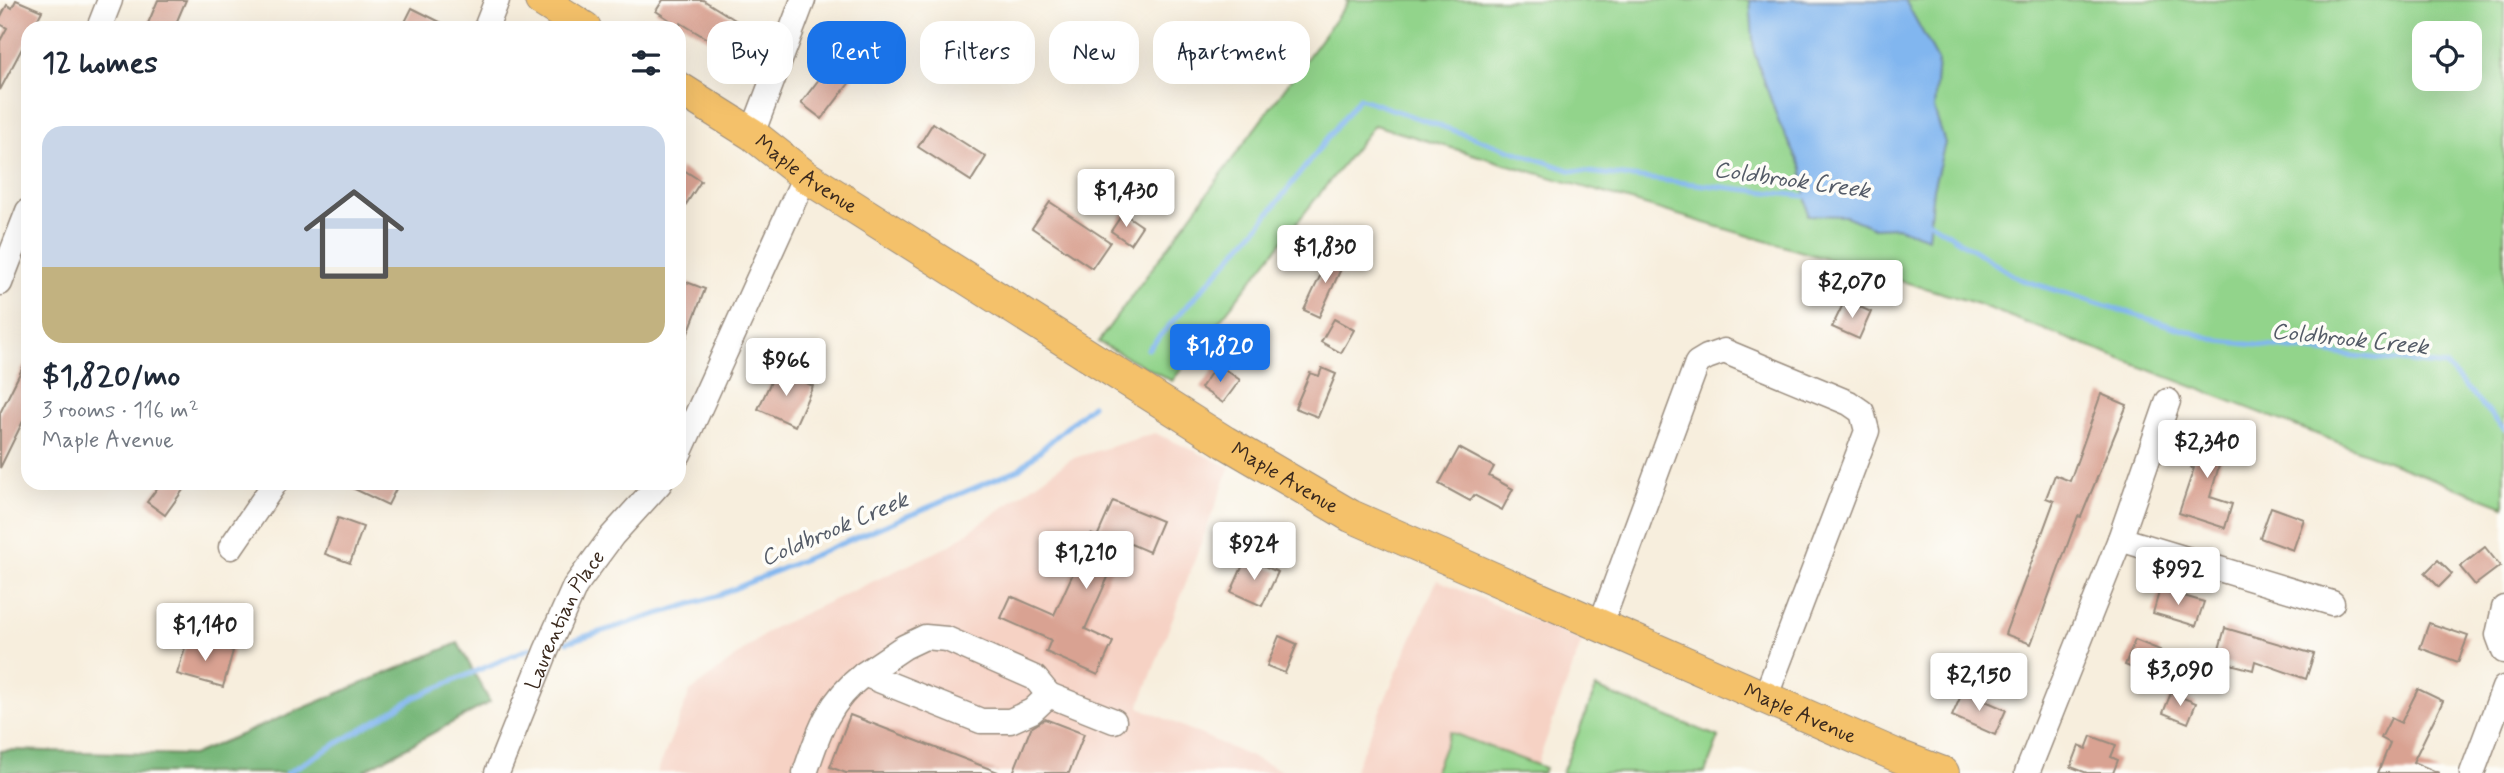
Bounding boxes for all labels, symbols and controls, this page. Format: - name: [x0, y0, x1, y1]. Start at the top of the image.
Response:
- chip: Buy: [707, 21, 793, 84]
- chip: Rent: [807, 21, 906, 84]
- chip: Filters: [920, 21, 1035, 84]
- chip: New: [1049, 21, 1139, 84]
- chip: Apartment: [1153, 21, 1310, 84]
- map controls: [2412, 21, 2482, 91]
- button: locate: [2412, 21, 2482, 91]
- text: 12 homes: [42, 44, 158, 83]
- icon: filters: [627, 44, 665, 82]
- street label: Maple Avenue: [749, 128, 863, 221]
- water label: Coldbrook Creek: [1712, 155, 1873, 207]
- pin: $1,430: [1069, 170, 1183, 229]
- icon: home: [291, 171, 417, 297]
- text: $1,430: [1094, 177, 1159, 207]
- pin: $1,830: [1268, 226, 1382, 285]
- text: $1,830: [1293, 233, 1357, 263]
- pin: $2,070: [1795, 260, 1909, 320]
- text: $2,070: [1818, 268, 1886, 298]
- water label: Coldbrook Creek: [2270, 317, 2431, 363]
- pin: $1,820: [1163, 324, 1277, 384]
- text: $1,820: [1186, 332, 1254, 362]
- pin: $966: [745, 338, 827, 398]
- text: $966: [762, 346, 810, 376]
- text: $1,820/mo: [42, 357, 180, 396]
- text: 3 rooms · 116 m²: [42, 396, 199, 426]
- pin: $2,340: [2150, 420, 2264, 480]
- text: Maple Avenue: [42, 426, 174, 456]
- text: $2,340: [2174, 428, 2240, 458]
- street label: Maple Avenue: [1226, 436, 1344, 521]
- water label: Coldbrook Creek: [757, 485, 914, 574]
- pin: $924: [1213, 522, 1295, 582]
- text: $924: [1229, 530, 1279, 560]
- pin: $1,210: [1029, 532, 1143, 591]
- text: $1,210: [1055, 539, 1117, 569]
- street label: Laurentian Place: [519, 545, 612, 694]
- pin: $992: [2137, 548, 2219, 607]
- text: $992: [2152, 555, 2204, 585]
- pin: $1,140: [148, 604, 262, 663]
- text: $1,140: [172, 611, 238, 641]
- pin: $3,090: [2123, 648, 2237, 708]
- pin: $2,150: [1922, 654, 2036, 713]
- text: $3,090: [2146, 656, 2214, 686]
- text: $2,150: [1946, 661, 2012, 691]
- street label: Maple Avenue: [1739, 677, 1861, 751]

